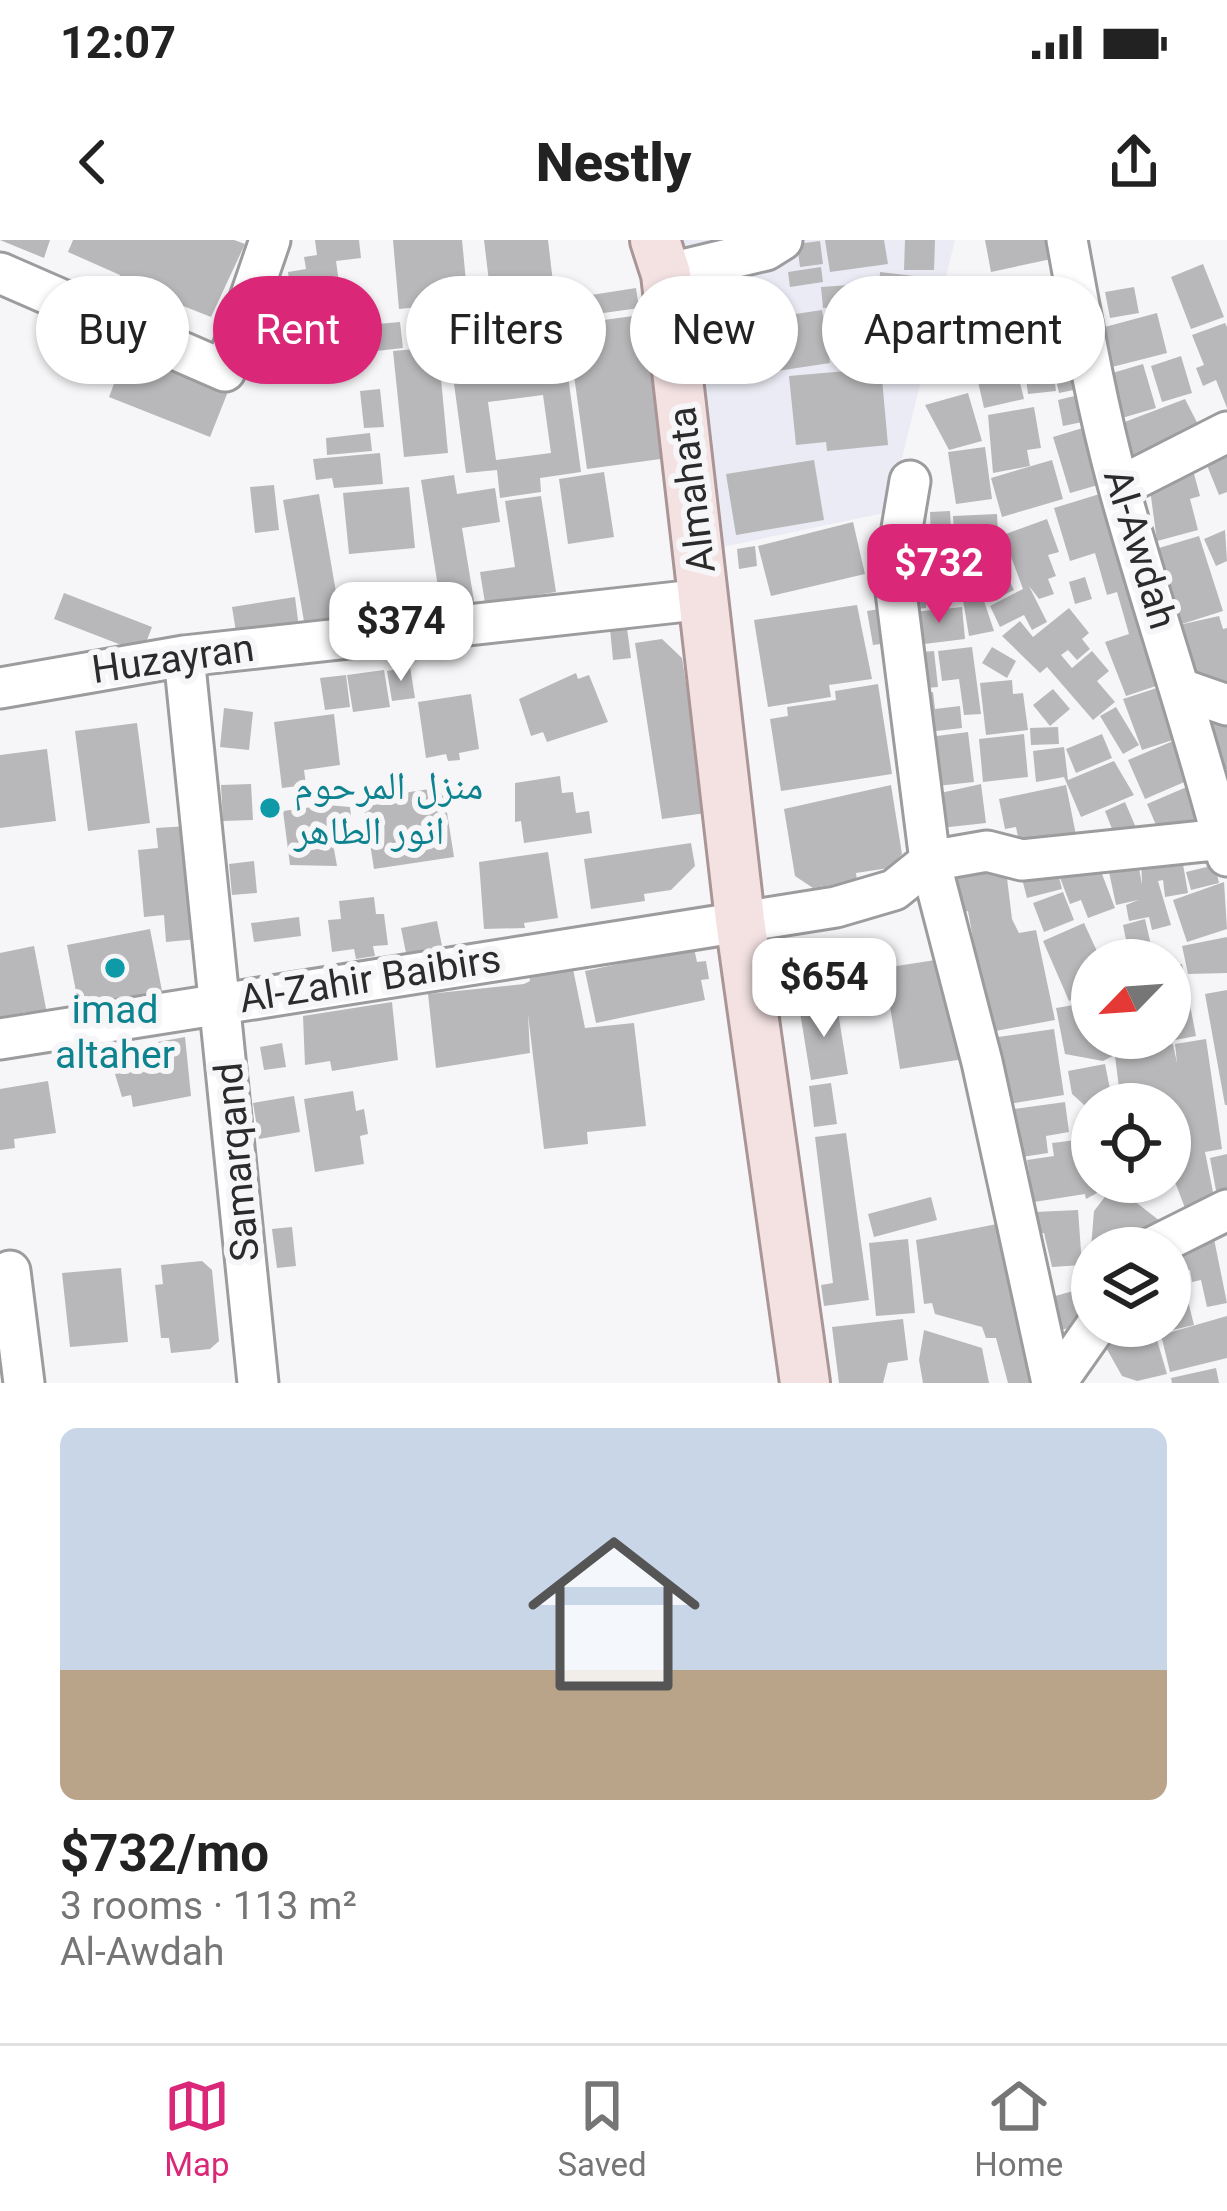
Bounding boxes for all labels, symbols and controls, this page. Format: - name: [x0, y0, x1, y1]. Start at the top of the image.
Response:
- text: 12:07: [60, 16, 176, 69]
- icon: back: [60, 129, 126, 195]
- icon: share: [1101, 129, 1167, 195]
- text: Nestly: [536, 131, 691, 194]
- chip: Buy: [36, 276, 189, 384]
- chip: Rent: [213, 276, 382, 384]
- chip: Filters: [406, 276, 606, 384]
- chip: New: [630, 276, 798, 384]
- chip: Apartment: [822, 276, 1105, 384]
- street label: Almahata: [659, 404, 725, 576]
- street label: Al-Awdah: [1094, 464, 1186, 634]
- pin: $732: [868, 524, 1010, 626]
- text: $732: [894, 540, 984, 586]
- pin: $374: [330, 582, 472, 684]
- text: $374: [356, 598, 446, 644]
- street label: Huzayran: [89, 625, 257, 693]
- place label: منزل المرحوم انور الطاهر: [293, 763, 483, 854]
- marker: منزل المرحوم انور الطاهر: [257, 795, 283, 821]
- street label: Al-Zahir Baibirs: [236, 936, 504, 1022]
- pin: $654: [753, 938, 895, 1040]
- north arrow: [1071, 939, 1191, 1059]
- map controls: [1071, 939, 1191, 1347]
- text: $654: [779, 954, 869, 1000]
- marker: imad altaher: [102, 955, 128, 981]
- place label: imad altaher: [55, 987, 175, 1078]
- street label: Samarqand: [205, 1061, 269, 1263]
- button: locate: [1071, 1083, 1191, 1203]
- button: layers: [1071, 1227, 1191, 1347]
- icon: home: [506, 1506, 722, 1722]
- text: $732/mo: [60, 1824, 269, 1883]
- text: 3 rooms · 113 m²: [60, 1883, 357, 1929]
- text: Al-Awdah: [60, 1929, 225, 1975]
- tab: Map: [164, 2073, 230, 2184]
- tab: Saved: [557, 2073, 647, 2184]
- tab: Home: [974, 2073, 1063, 2184]

